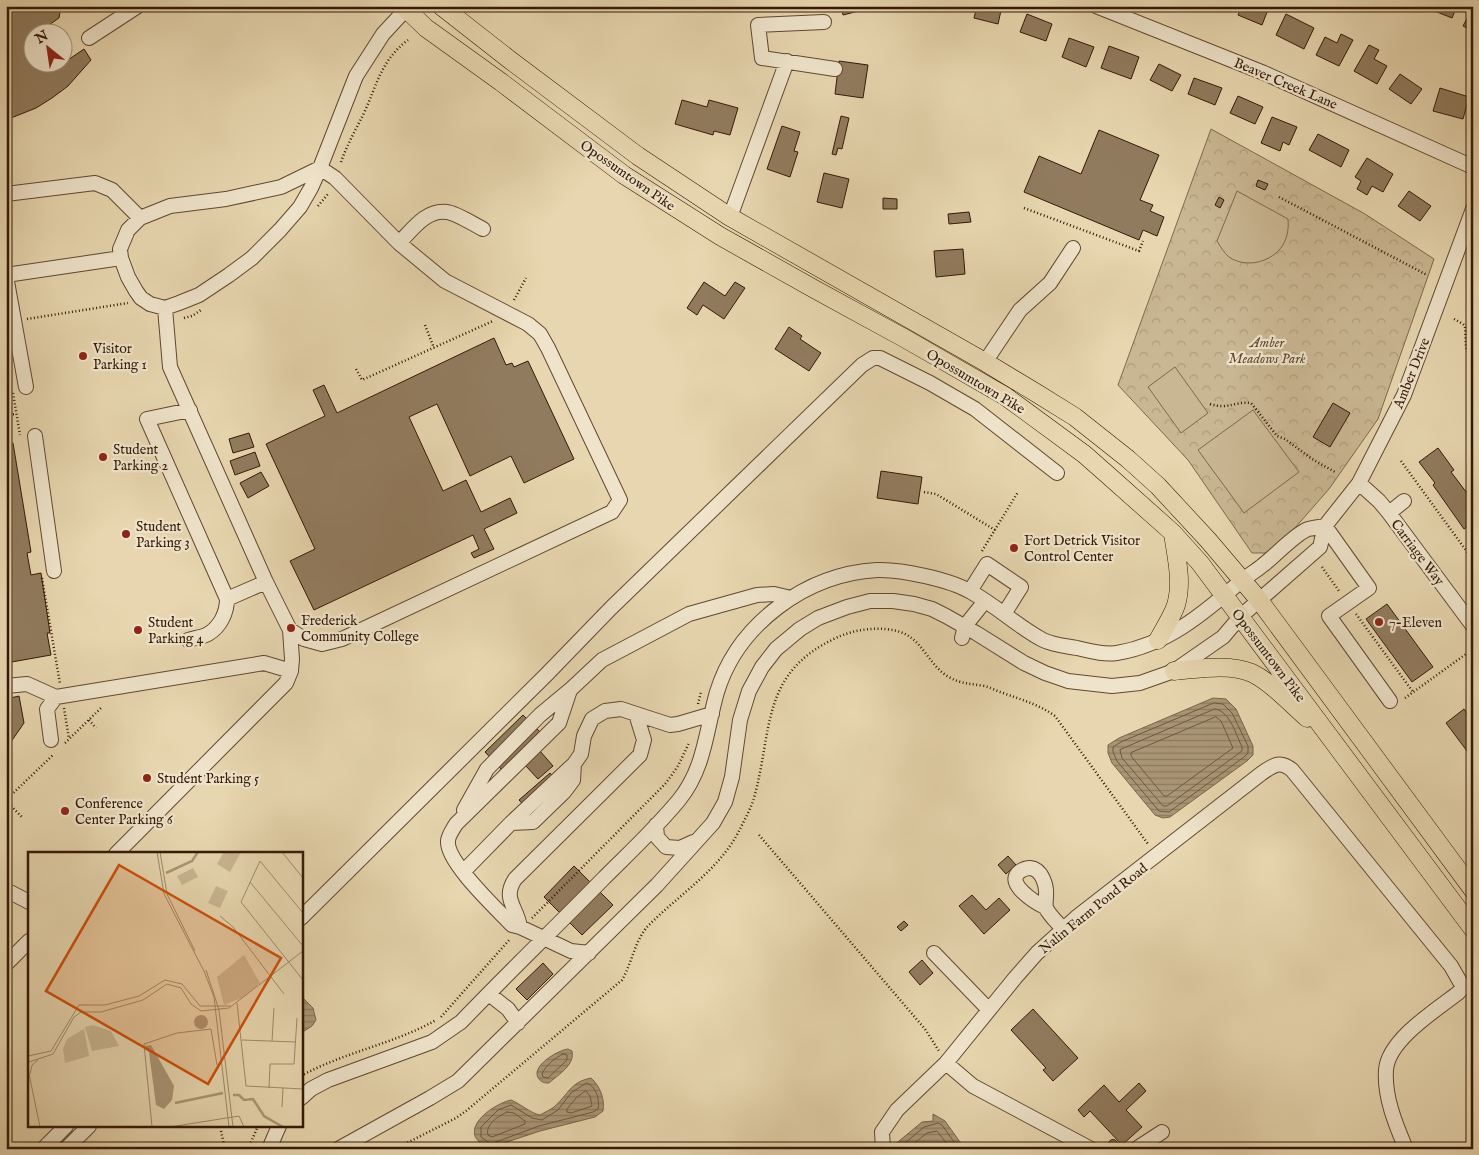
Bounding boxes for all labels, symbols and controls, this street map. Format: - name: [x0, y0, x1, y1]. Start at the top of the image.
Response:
- north arrow: [22, 22, 72, 72]
- text: N: [31, 27, 52, 49]
- street label: Beaver Creek Lane: [1231, 54, 1341, 114]
- street label: Opossumtown Pike: [576, 136, 679, 216]
- park label: Amber Meadows Park: [1228, 334, 1306, 368]
- street label: Amber Drive: [1389, 335, 1435, 412]
- place label: Visitor Parking 1: [92, 340, 147, 374]
- street label: Opossumtown Pike: [923, 345, 1029, 419]
- marker: Visitor Parking 1: [77, 350, 89, 362]
- place label: Student Parking 2: [113, 441, 168, 475]
- marker: Student Parking 2: [97, 451, 109, 463]
- street label: Carriage Way: [1386, 516, 1448, 589]
- place label: Student Parking 3: [136, 518, 190, 552]
- marker: Student Parking 3: [120, 528, 132, 540]
- place label: Fort Detrick Visitor Control Center: [1024, 532, 1140, 566]
- marker: Fort Detrick Visitor Control Center: [1008, 542, 1020, 554]
- street label: Opossumtown Pike: [1227, 605, 1309, 706]
- place label: Frederick Community College: [301, 612, 419, 646]
- place label: Student Parking 4: [148, 614, 203, 648]
- place label: 7-Eleven: [1389, 614, 1443, 632]
- marker: 7-Eleven: [1373, 616, 1385, 628]
- marker: Frederick Community College: [285, 622, 297, 634]
- marker: Student Parking 4: [132, 624, 144, 636]
- place label: Student Parking 5: [157, 770, 259, 788]
- marker: Student Parking 5: [141, 772, 153, 784]
- place label: Conference Center Parking 6: [75, 795, 174, 829]
- marker: Conference Center Parking 6: [59, 805, 71, 817]
- inset map: [28, 852, 302, 1128]
- street label: Nalin Farm Pond Road: [1036, 859, 1152, 958]

